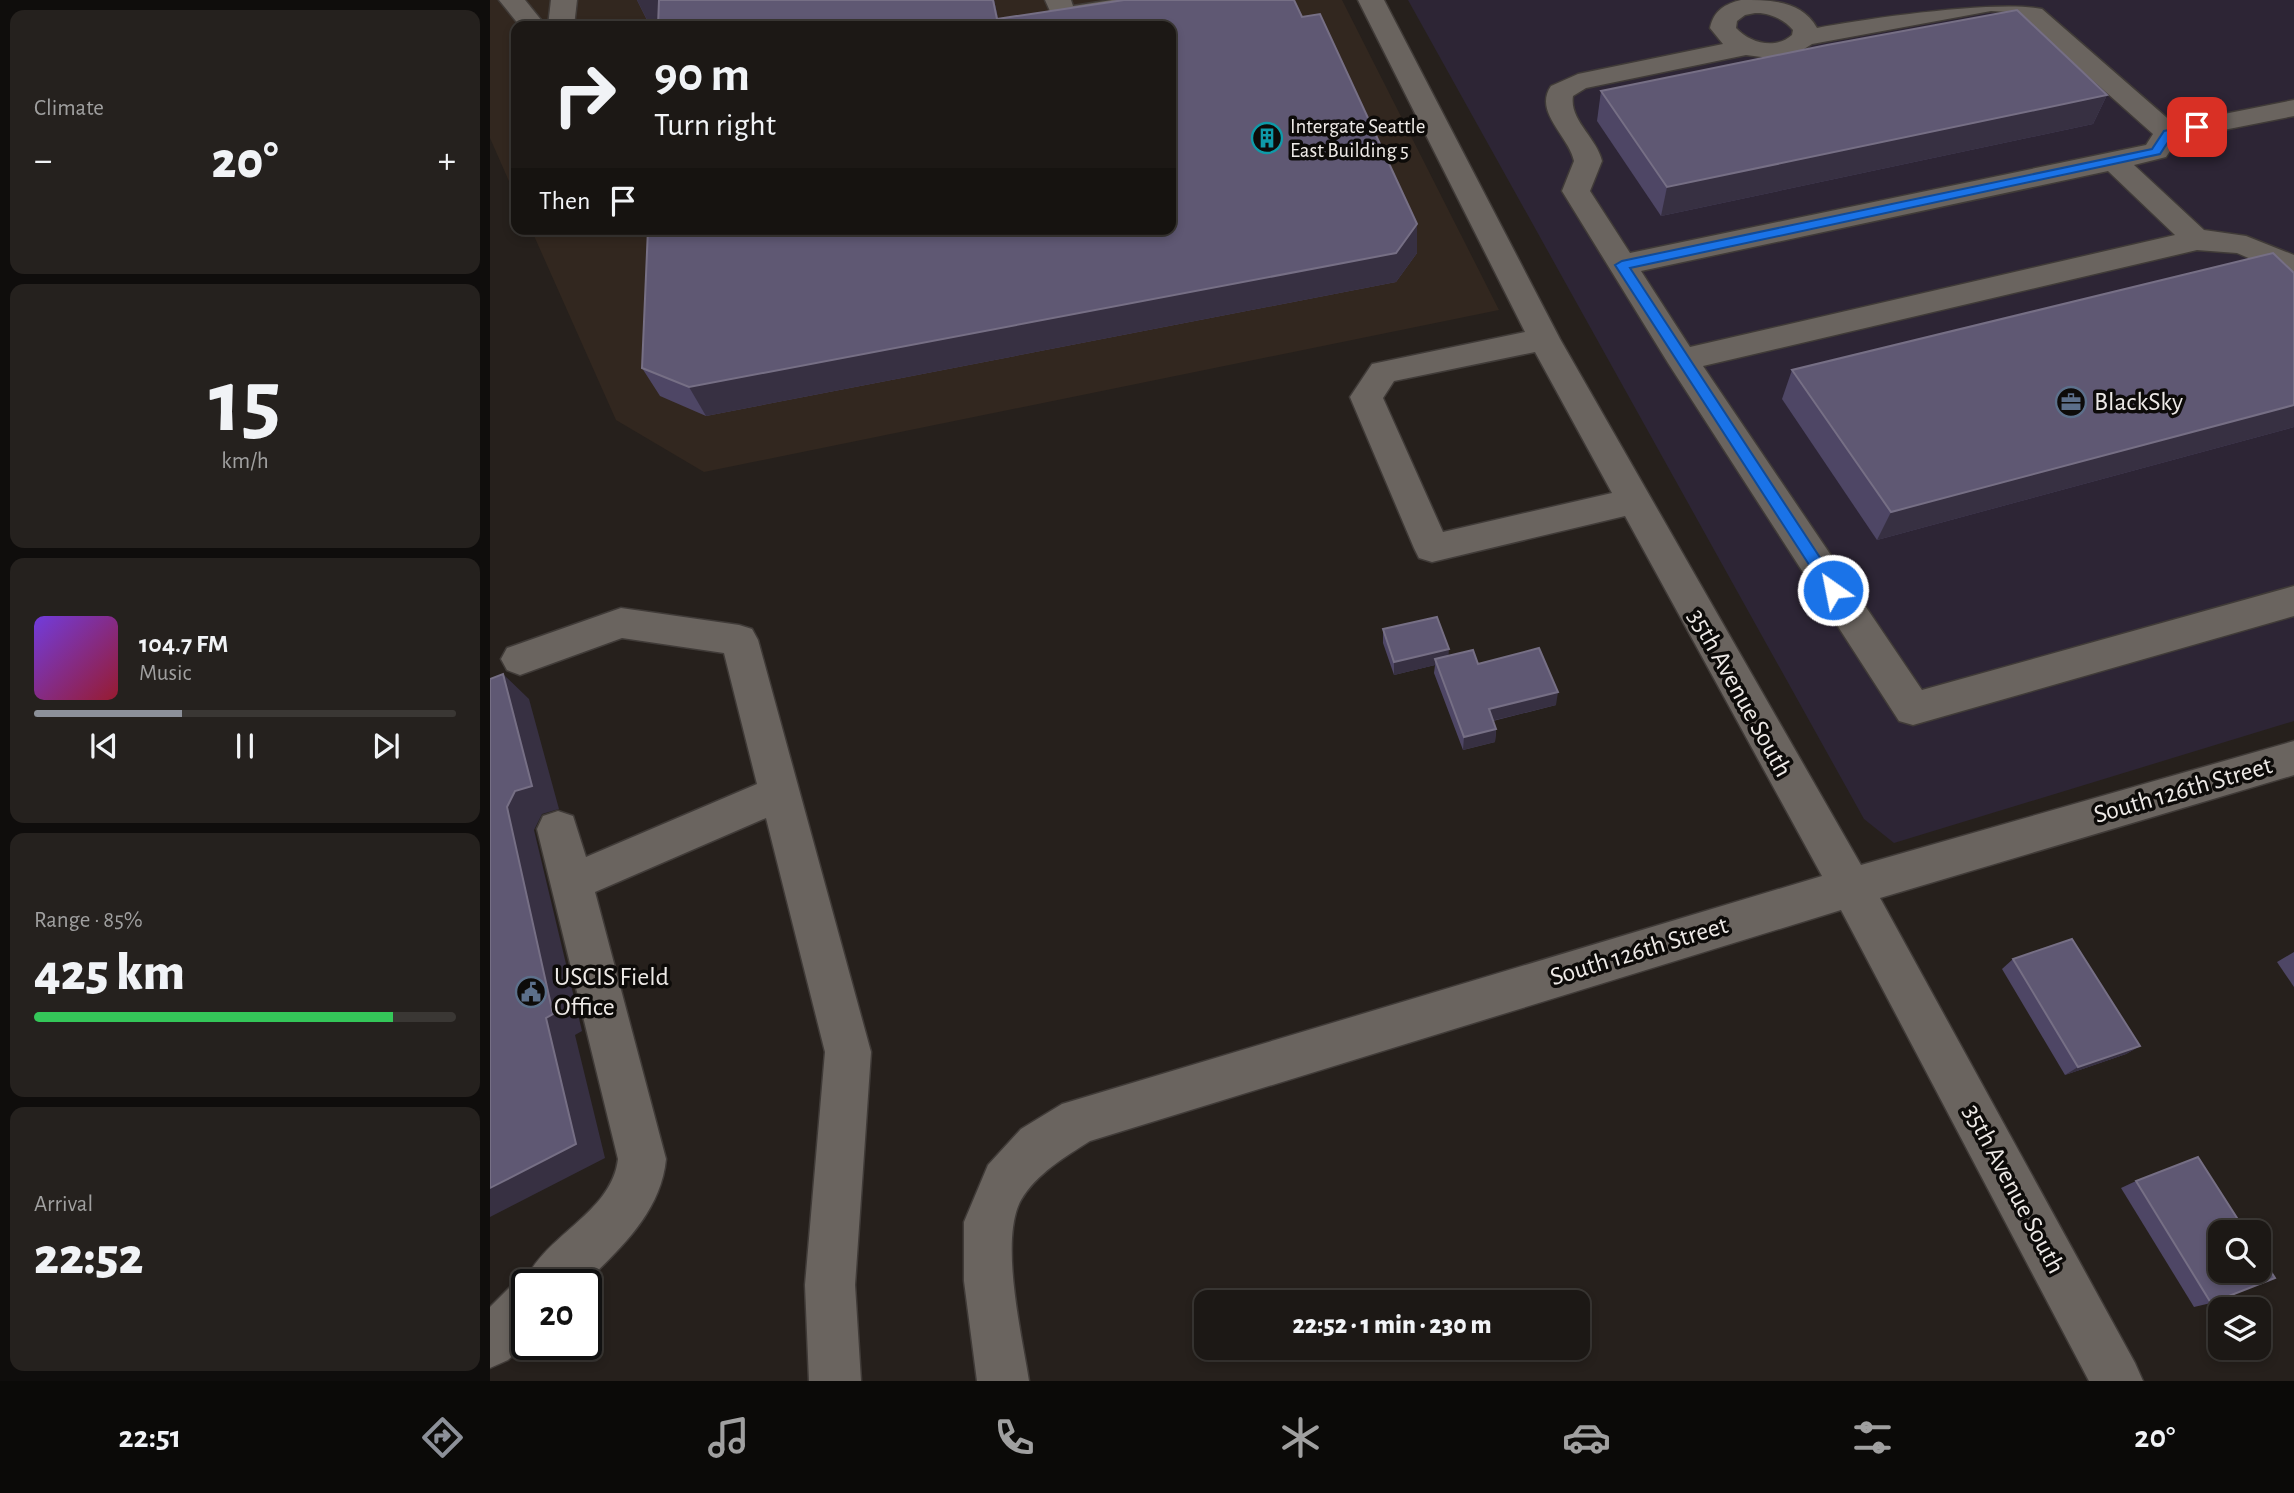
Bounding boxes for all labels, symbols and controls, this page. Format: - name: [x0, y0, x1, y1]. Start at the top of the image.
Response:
- icon: right: [539, 49, 630, 140]
- text: 90 m: [654, 51, 750, 100]
- text: Climate: [34, 97, 104, 120]
- pin: [2167, 97, 2227, 157]
- icon: arrive: [2178, 108, 2216, 146]
- text: Turn right: [654, 109, 776, 141]
- place label: Intergate Seattle East Building 5: [1290, 116, 1425, 161]
- building icon: Intergate Seattle East Building 5: [1250, 121, 1284, 155]
- text: 20°: [211, 135, 279, 187]
- text: −: [34, 142, 52, 180]
- text: +: [438, 142, 456, 180]
- icon: arrive: [604, 182, 642, 220]
- text: Then: [539, 188, 590, 214]
- text: 15: [209, 357, 281, 448]
- office icon: BlackSky: [2054, 385, 2088, 419]
- place label: BlackSky: [2094, 389, 2183, 415]
- text: km/h: [221, 450, 269, 473]
- position arrow: [1796, 553, 1870, 627]
- street label: 35th Avenue South: [1683, 605, 1797, 781]
- text: 104.7 FM: [139, 631, 228, 657]
- text: Music: [139, 662, 191, 685]
- icon: previous: [85, 727, 123, 765]
- icon: pause: [226, 727, 264, 765]
- icon: next: [367, 727, 405, 765]
- street label: South 126th Street: [2091, 752, 2275, 828]
- text: Range · 85%: [34, 909, 143, 932]
- street label: South 126th Street: [1547, 912, 1731, 990]
- text: 425 km: [34, 947, 185, 999]
- place label: USCIS Field Office: [554, 964, 669, 1020]
- public building icon: USCIS Field Office: [514, 975, 548, 1009]
- street label: 35th Avenue South: [1959, 1100, 2069, 1278]
- text: Arrival: [34, 1193, 93, 1216]
- map controls: [2208, 1220, 2271, 1360]
- button: search: [2208, 1220, 2271, 1283]
- text: 22:52: [34, 1231, 143, 1283]
- speed limit sign: 20: [511, 1269, 602, 1360]
- button: layers: [2208, 1297, 2271, 1360]
- text: 22:52 · 1 min · 230 m: [1292, 1312, 1492, 1338]
- icon: directions: [418, 1413, 467, 1462]
- icon: music: [704, 1413, 753, 1462]
- icon: phone: [990, 1413, 1039, 1462]
- icon: climate: [1276, 1413, 1325, 1462]
- icon: car: [1562, 1413, 1611, 1462]
- icon: filters: [1848, 1413, 1897, 1462]
- text: 22:51: [119, 1421, 181, 1453]
- text: 20°: [2134, 1421, 2175, 1453]

